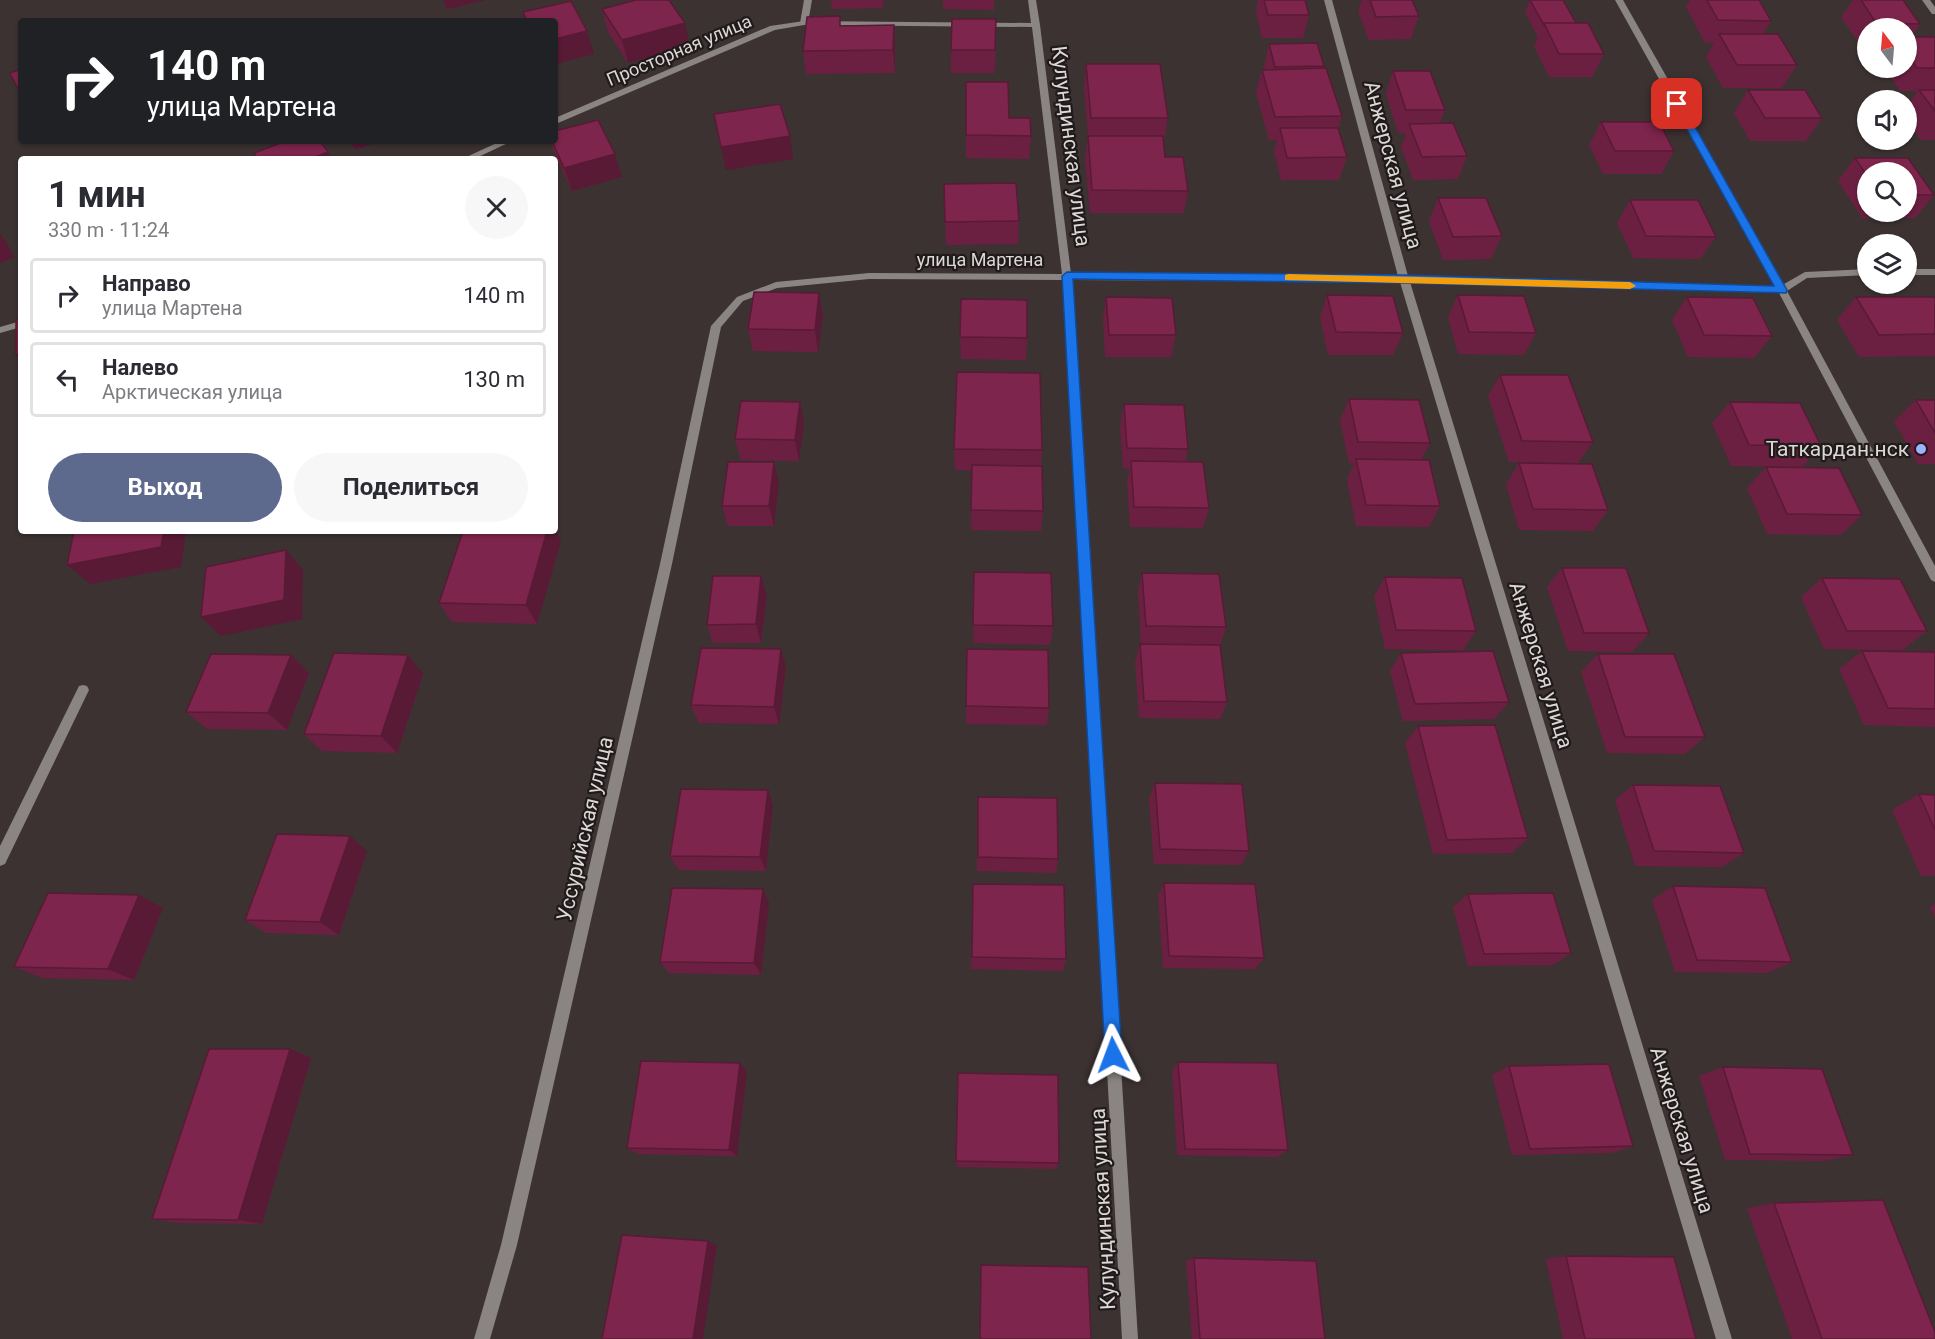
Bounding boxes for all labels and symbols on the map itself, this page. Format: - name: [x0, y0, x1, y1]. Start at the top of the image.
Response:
- street label: Просторная улица: [603, 10, 755, 90]
- north arrow: [1857, 18, 1917, 78]
- street label: Кулундинская улица: [1047, 44, 1095, 248]
- street label: Анжерская улица: [1359, 78, 1427, 252]
- pin: [1651, 78, 1702, 129]
- street label: улица Мартена: [917, 249, 1043, 270]
- place label: Таткардан.нск: [1766, 437, 1910, 461]
- marker: Таткардан.нск: [1914, 442, 1928, 456]
- street label: Анжерская улица: [1504, 579, 1578, 751]
- street label: Уссурийская улица: [552, 734, 618, 924]
- position arrow: [1081, 1023, 1145, 1087]
- street label: Анжерская улица: [1645, 1044, 1719, 1216]
- street label: Кулундинская улица: [1086, 1108, 1120, 1310]

